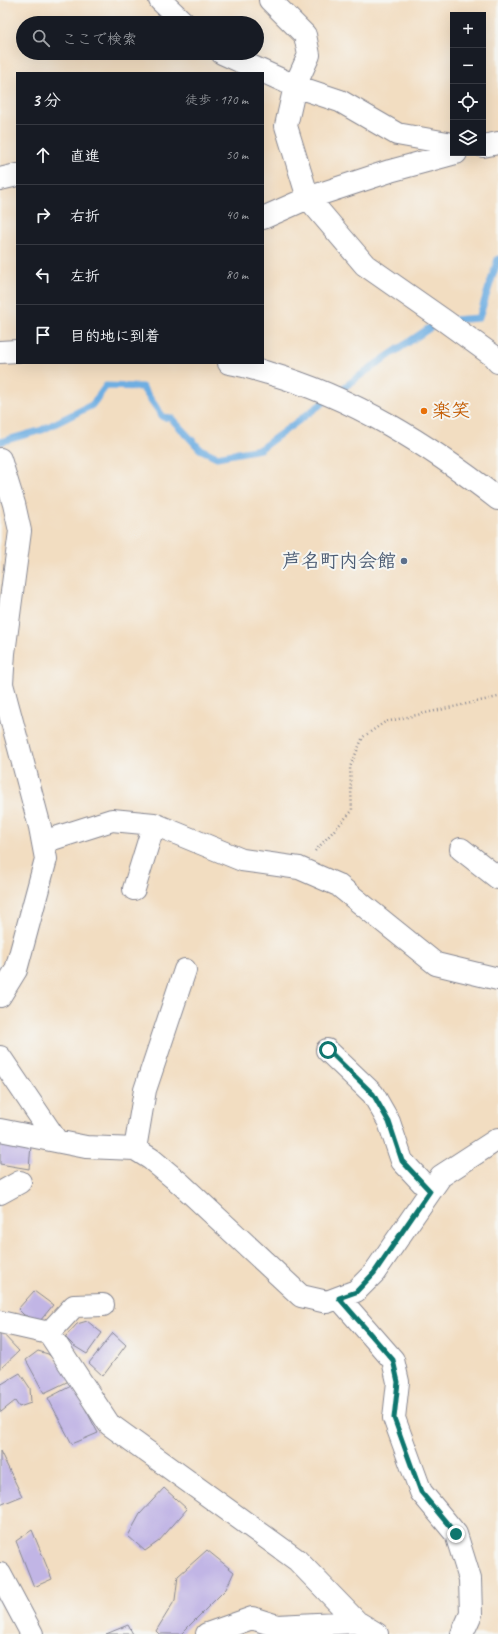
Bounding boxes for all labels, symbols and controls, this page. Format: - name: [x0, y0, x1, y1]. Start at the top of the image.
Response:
- map controls: [450, 12, 486, 156]
- button: +: [450, 12, 486, 48]
- search box: [16, 16, 264, 60]
- icon: search: [30, 27, 52, 49]
- text: ここで検索: [62, 30, 137, 49]
- button: −: [450, 48, 486, 84]
- button: locate: [450, 84, 486, 120]
- text: 3 分: [32, 90, 61, 111]
- text: 徒歩 · 170 m: [185, 92, 248, 108]
- button: layers: [450, 120, 486, 156]
- icon: ahead: [32, 144, 54, 166]
- text: 直進: [70, 147, 100, 166]
- text: 50 m: [226, 147, 248, 163]
- icon: right: [32, 204, 54, 226]
- text: 右折: [70, 207, 100, 226]
- text: 40 m: [226, 207, 248, 223]
- icon: left: [32, 264, 54, 286]
- text: 左折: [70, 267, 100, 286]
- text: 80 m: [226, 267, 248, 283]
- icon: arrive: [32, 324, 54, 346]
- text: 目的地に到着: [70, 327, 160, 346]
- place label: 楽笑: [432, 399, 470, 423]
- marker: 楽笑: [419, 406, 429, 416]
- place label: 芦名町内会館: [282, 549, 396, 573]
- marker: 芦名町内会館: [399, 556, 409, 566]
- route start: [319, 1041, 337, 1059]
- route end: [447, 1525, 465, 1543]

